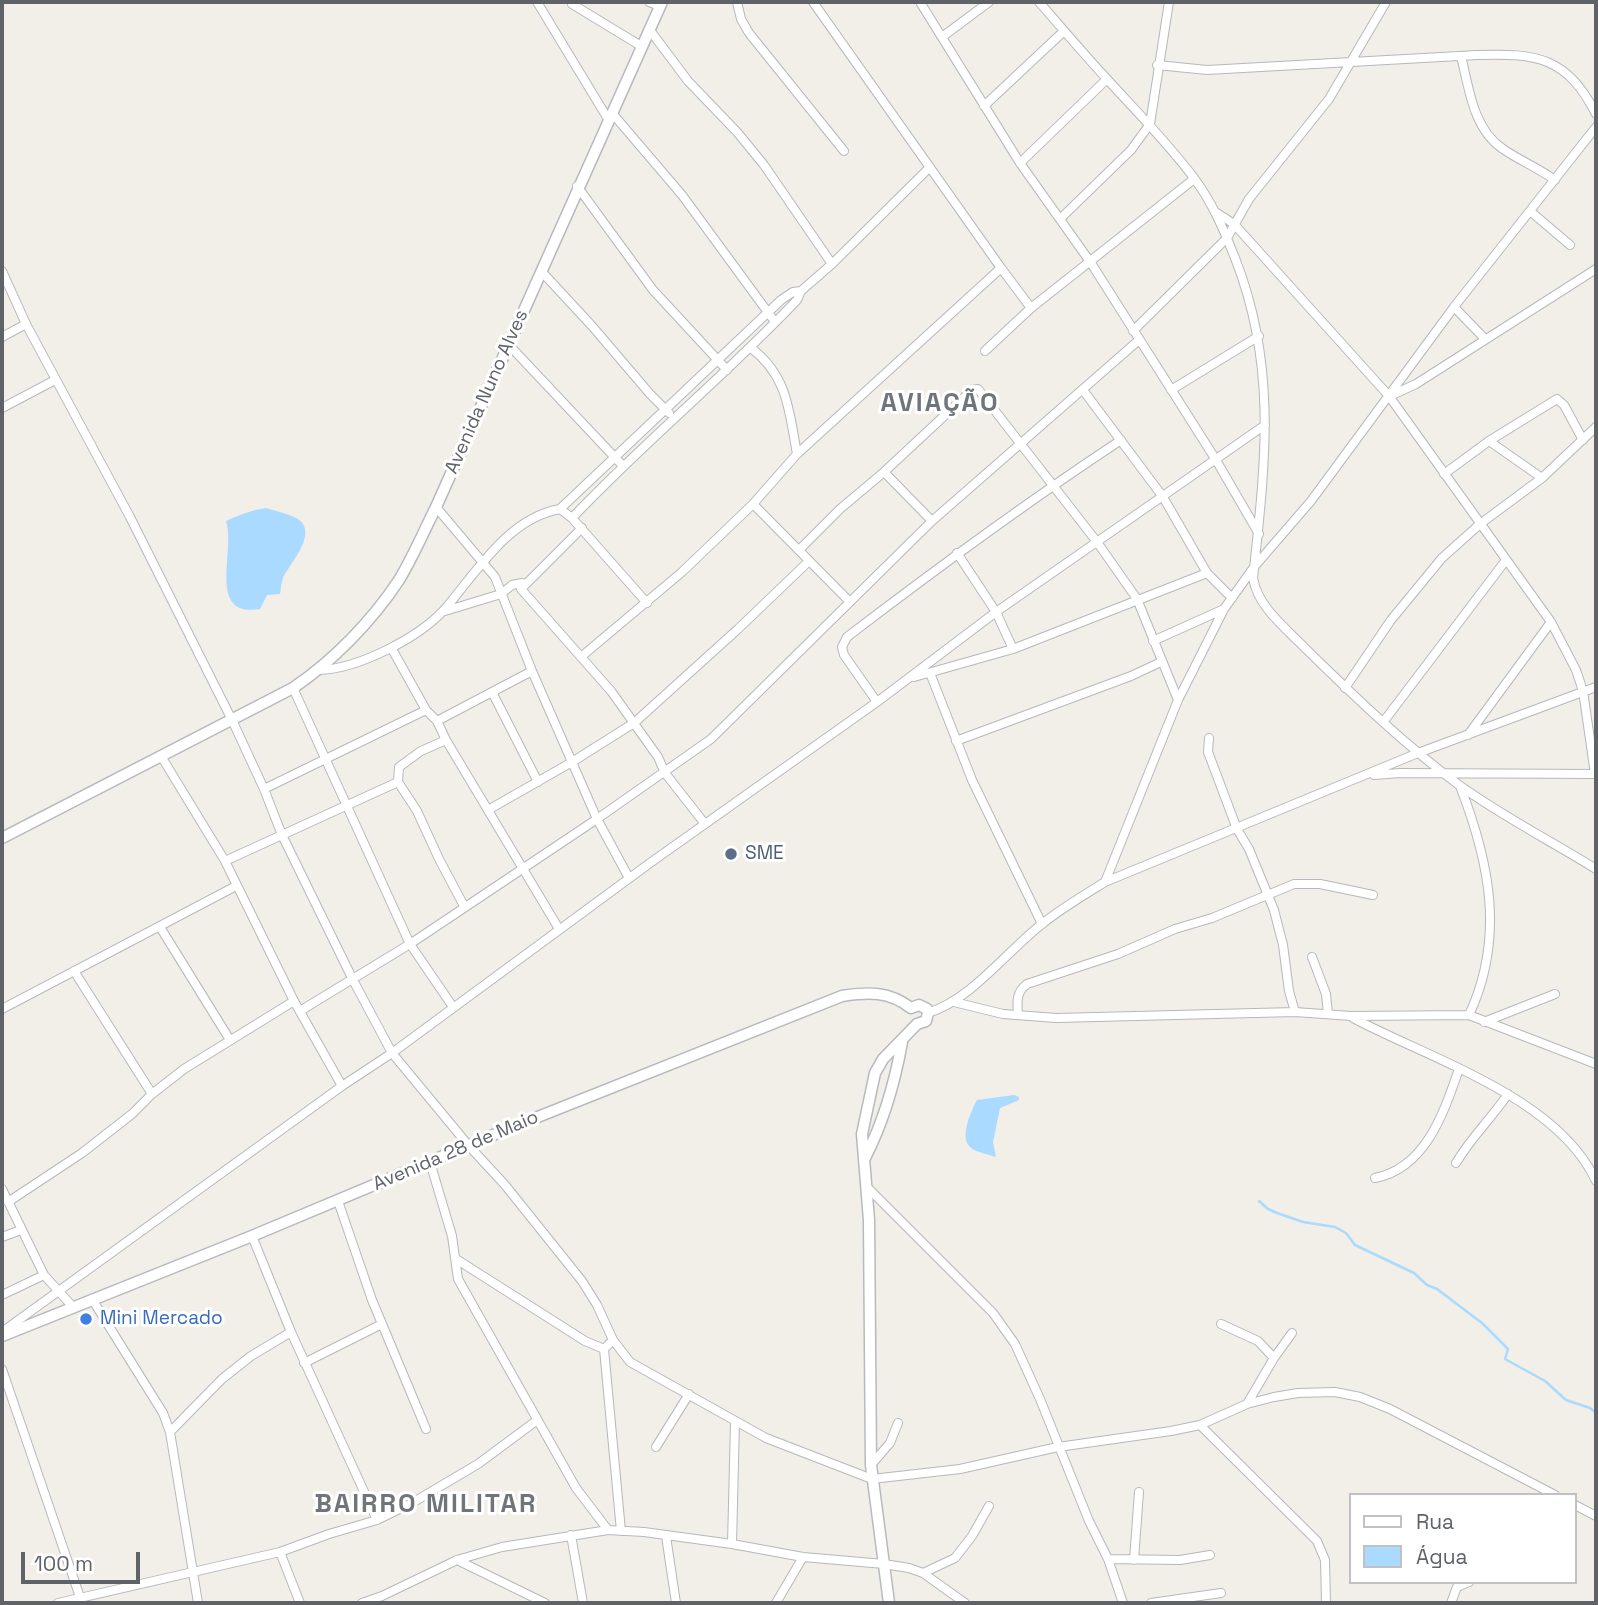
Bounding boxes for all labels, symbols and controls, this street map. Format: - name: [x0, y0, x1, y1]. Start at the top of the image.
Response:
- street label: Avenida Nuno Alves: [441, 306, 533, 478]
- district label: AVIAÇÃO: [881, 388, 999, 420]
- place label: SME: [745, 843, 784, 865]
- marker: SME: [723, 846, 739, 862]
- street label: Avenida 28 de Maio: [370, 1106, 542, 1196]
- place label: Mini Mercado: [100, 1308, 223, 1330]
- marker: Mini Mercado: [78, 1311, 94, 1327]
- district label: BAIRRO MILITAR: [316, 1489, 536, 1521]
- legend: [1350, 1493, 1577, 1584]
- text: Rua: [1416, 1508, 1454, 1535]
- scale bar: [24, 1538, 144, 1582]
- text: Água: [1416, 1543, 1468, 1570]
- text: 100 m: [34, 1550, 93, 1577]

